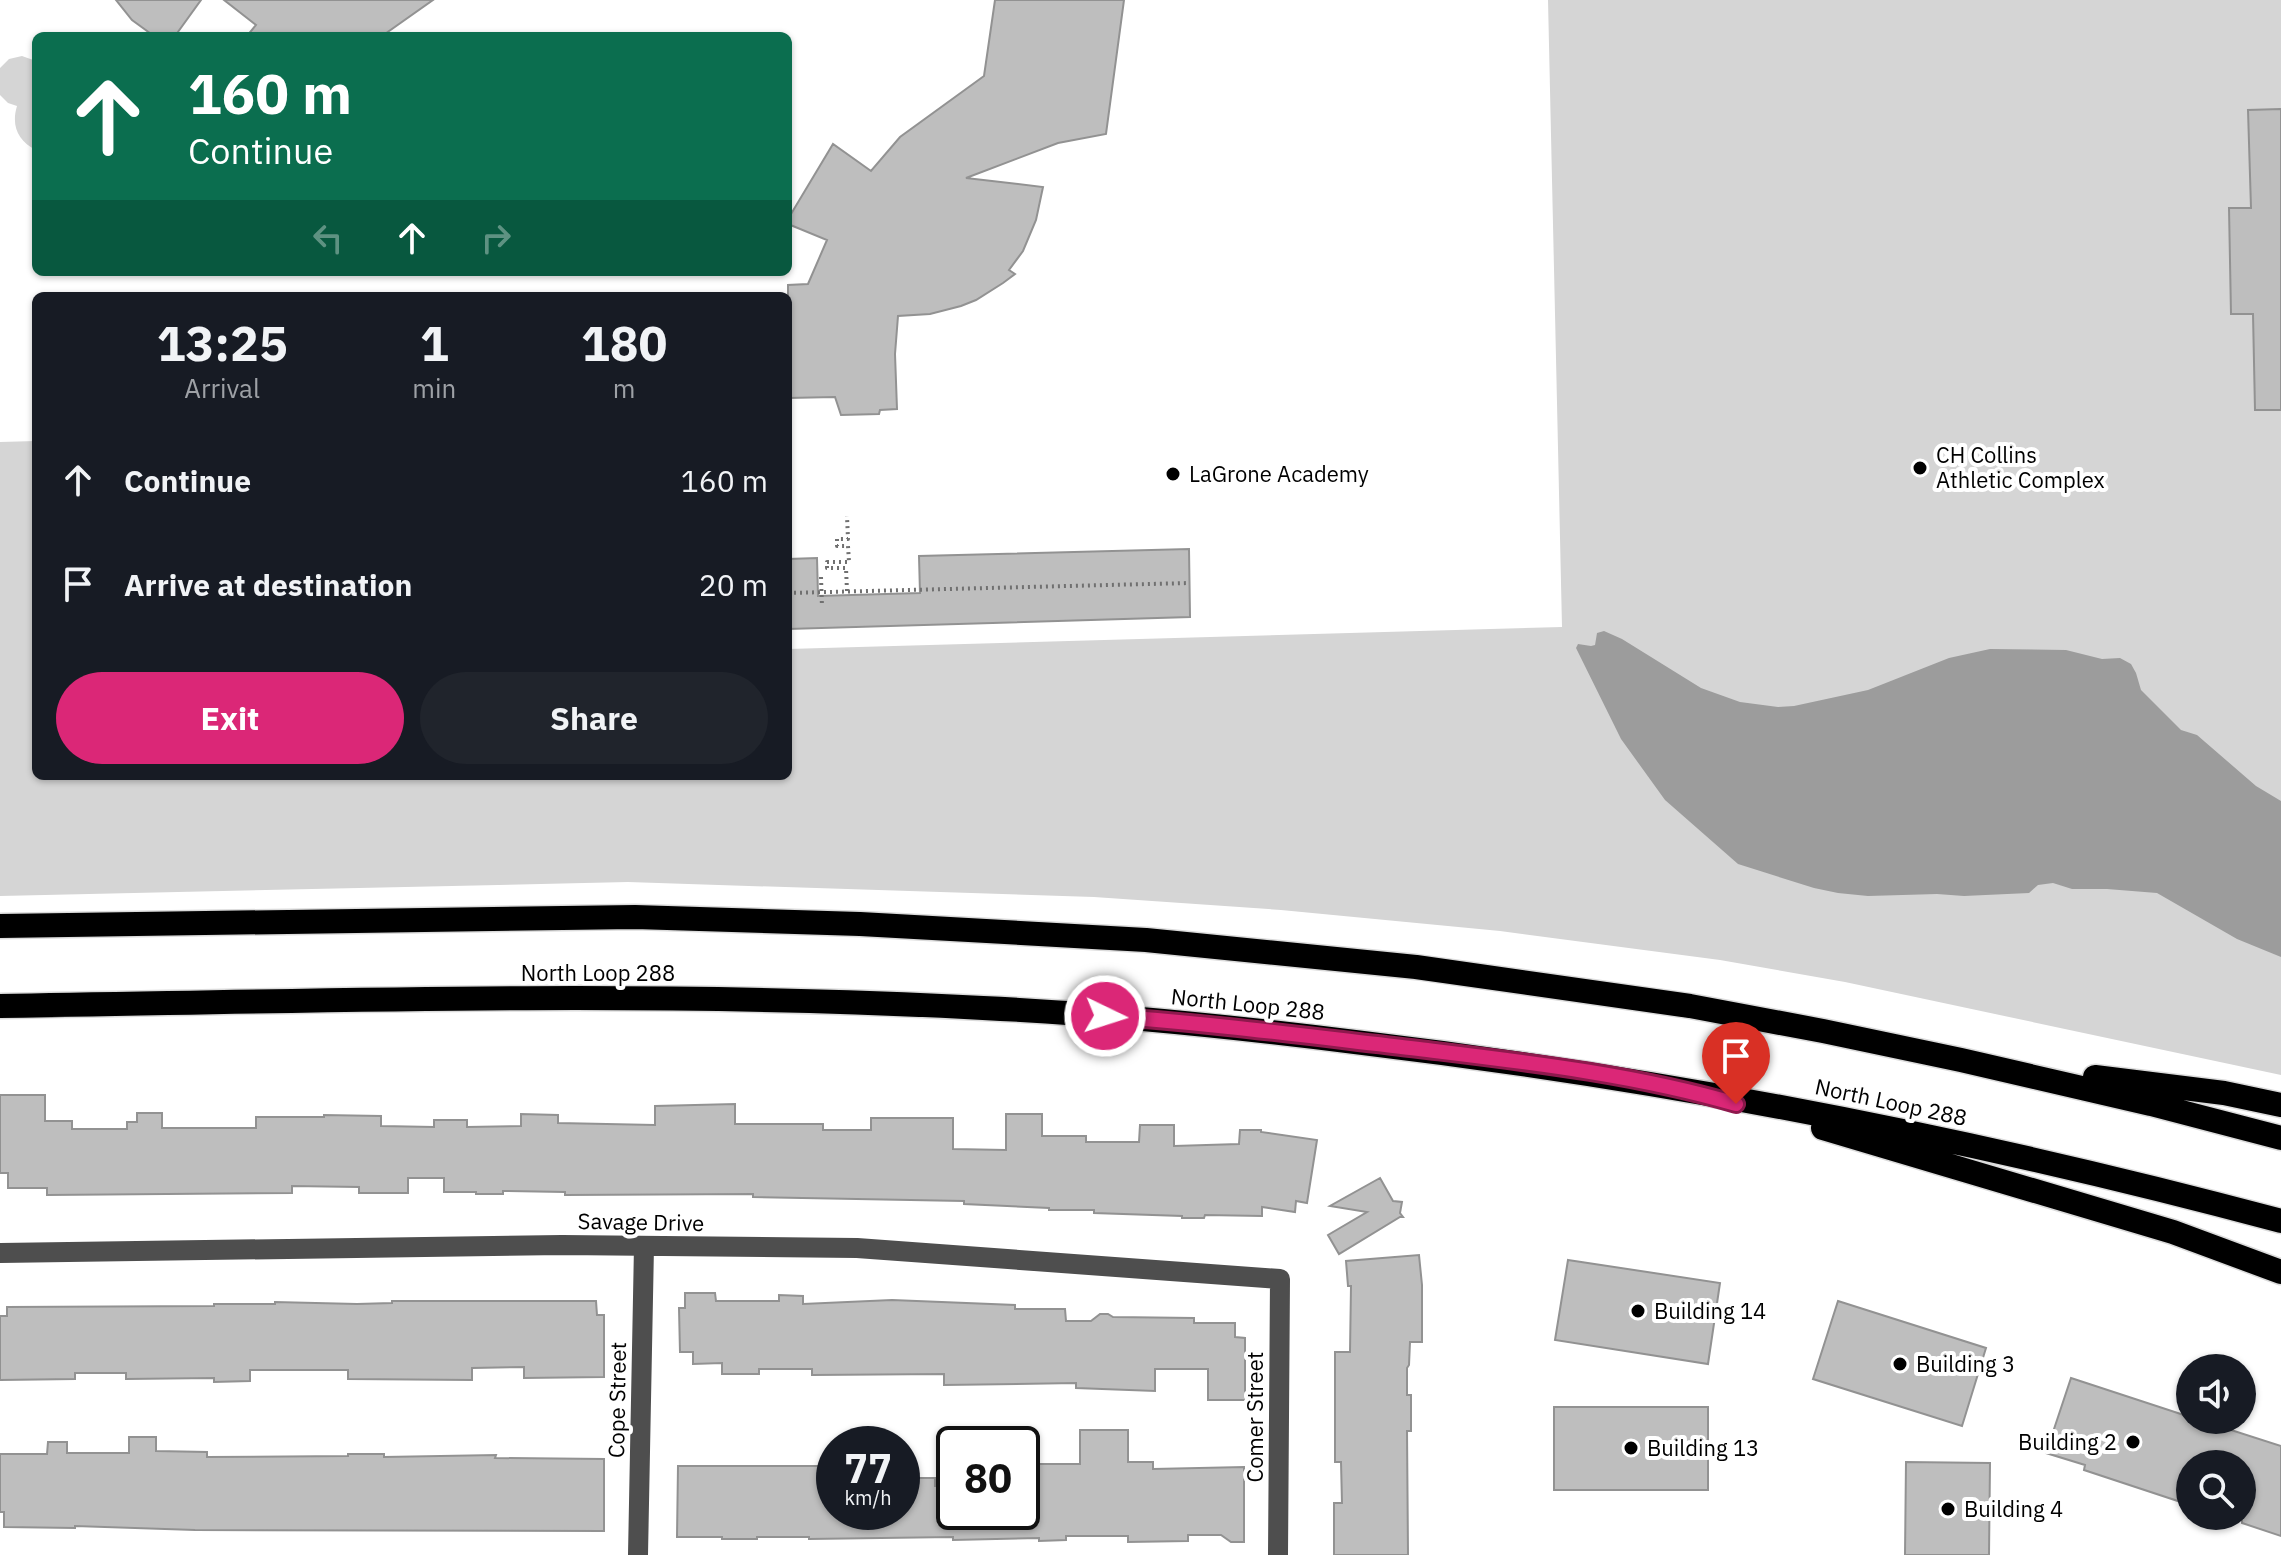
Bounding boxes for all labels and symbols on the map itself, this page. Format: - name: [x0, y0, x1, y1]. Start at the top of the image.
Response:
- place label: CH Collins Athletic Complex: [1936, 440, 2105, 494]
- place label: LaGrone Academy: [1189, 459, 1369, 488]
- marker: CH Collins Athletic Complex: [1911, 459, 1929, 477]
- marker: LaGrone Academy: [1164, 465, 1182, 483]
- street label: North Loop 288: [521, 958, 675, 987]
- position arrow: [1063, 974, 1147, 1058]
- street label: North Loop 288: [1170, 981, 1326, 1026]
- pin: [1702, 1022, 1770, 1104]
- street label: North Loop 288: [1813, 1071, 1970, 1132]
- street label: Savage Drive: [577, 1206, 705, 1237]
- place label: Building 14: [1654, 1296, 1766, 1325]
- marker: Building 14: [1629, 1302, 1647, 1320]
- street label: Cope Street: [601, 1342, 632, 1458]
- place label: Building 3: [1916, 1349, 2015, 1378]
- street label: Comer Street: [1240, 1352, 1269, 1482]
- marker: Building 3: [1891, 1355, 1909, 1373]
- speed limit sign: 80: [936, 1426, 1040, 1530]
- place label: Building 2: [2018, 1427, 2117, 1456]
- place label: Building 13: [1647, 1433, 1759, 1462]
- marker: Building 2: [2124, 1433, 2142, 1451]
- marker: Building 13: [1622, 1439, 1640, 1457]
- place label: Building 4: [1964, 1494, 2063, 1523]
- marker: Building 4: [1939, 1500, 1957, 1518]

